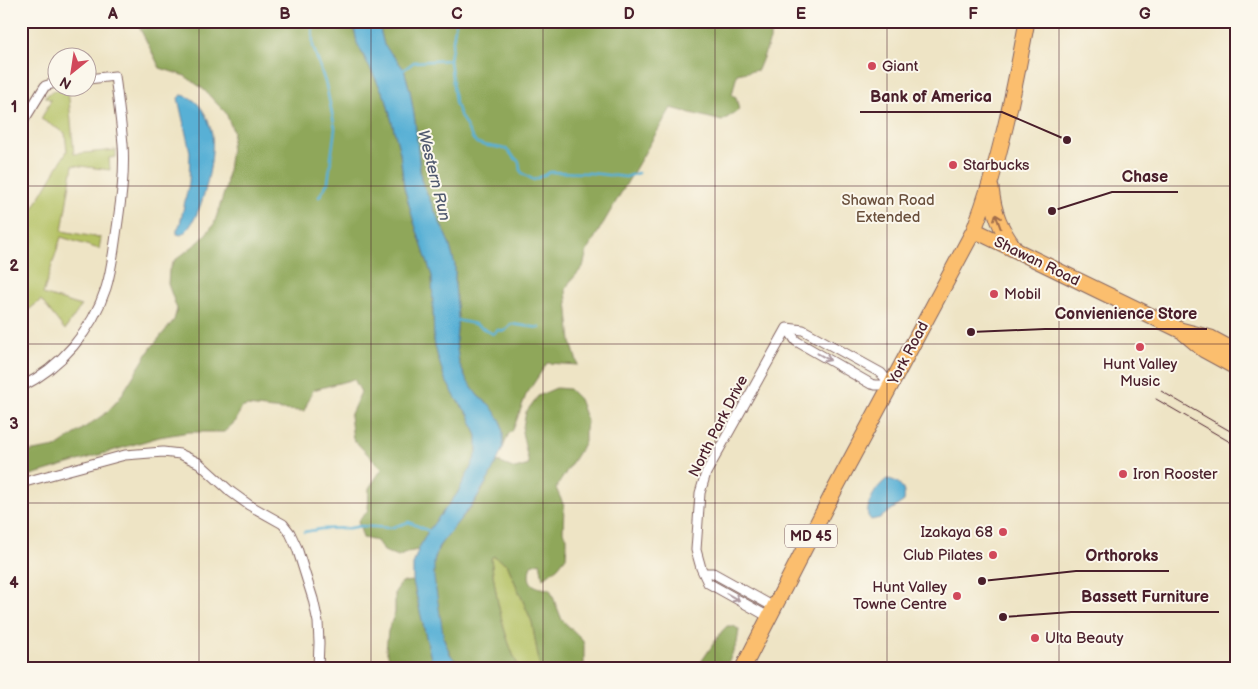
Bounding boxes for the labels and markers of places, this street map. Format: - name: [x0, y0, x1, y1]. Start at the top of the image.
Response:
- place label: Giant: [882, 57, 919, 76]
- marker: Giant: [866, 60, 878, 72]
- callout: Bank of America: [860, 81, 1002, 112]
- place label: Starbucks: [963, 156, 1030, 175]
- marker: Starbucks: [947, 159, 959, 171]
- callout: Chase: [1112, 161, 1178, 192]
- place label: Mobil: [1004, 285, 1041, 304]
- marker: Mobil: [988, 288, 1000, 300]
- callout: Convienience Store: [1045, 298, 1207, 329]
- marker: Hunt Valley Music: [1134, 341, 1146, 353]
- place label: Hunt Valley Music: [1103, 355, 1178, 391]
- place label: Iron Rooster: [1133, 465, 1218, 484]
- marker: Iron Rooster: [1117, 468, 1129, 480]
- place label: Izakaya 68: [920, 523, 993, 542]
- marker: Izakaya 68: [997, 526, 1009, 538]
- callout: Orthoroks: [1076, 540, 1169, 571]
- place label: Club Pilates: [903, 546, 984, 565]
- marker: Club Pilates: [987, 549, 999, 561]
- place label: Hunt Valley Towne Centre: [853, 578, 947, 614]
- callout: Bassett Furniture: [1071, 581, 1219, 612]
- marker: Hunt Valley Towne Centre: [951, 590, 963, 602]
- place label: Ulta Beauty: [1045, 629, 1124, 648]
- marker: Ulta Beauty: [1029, 632, 1041, 644]

